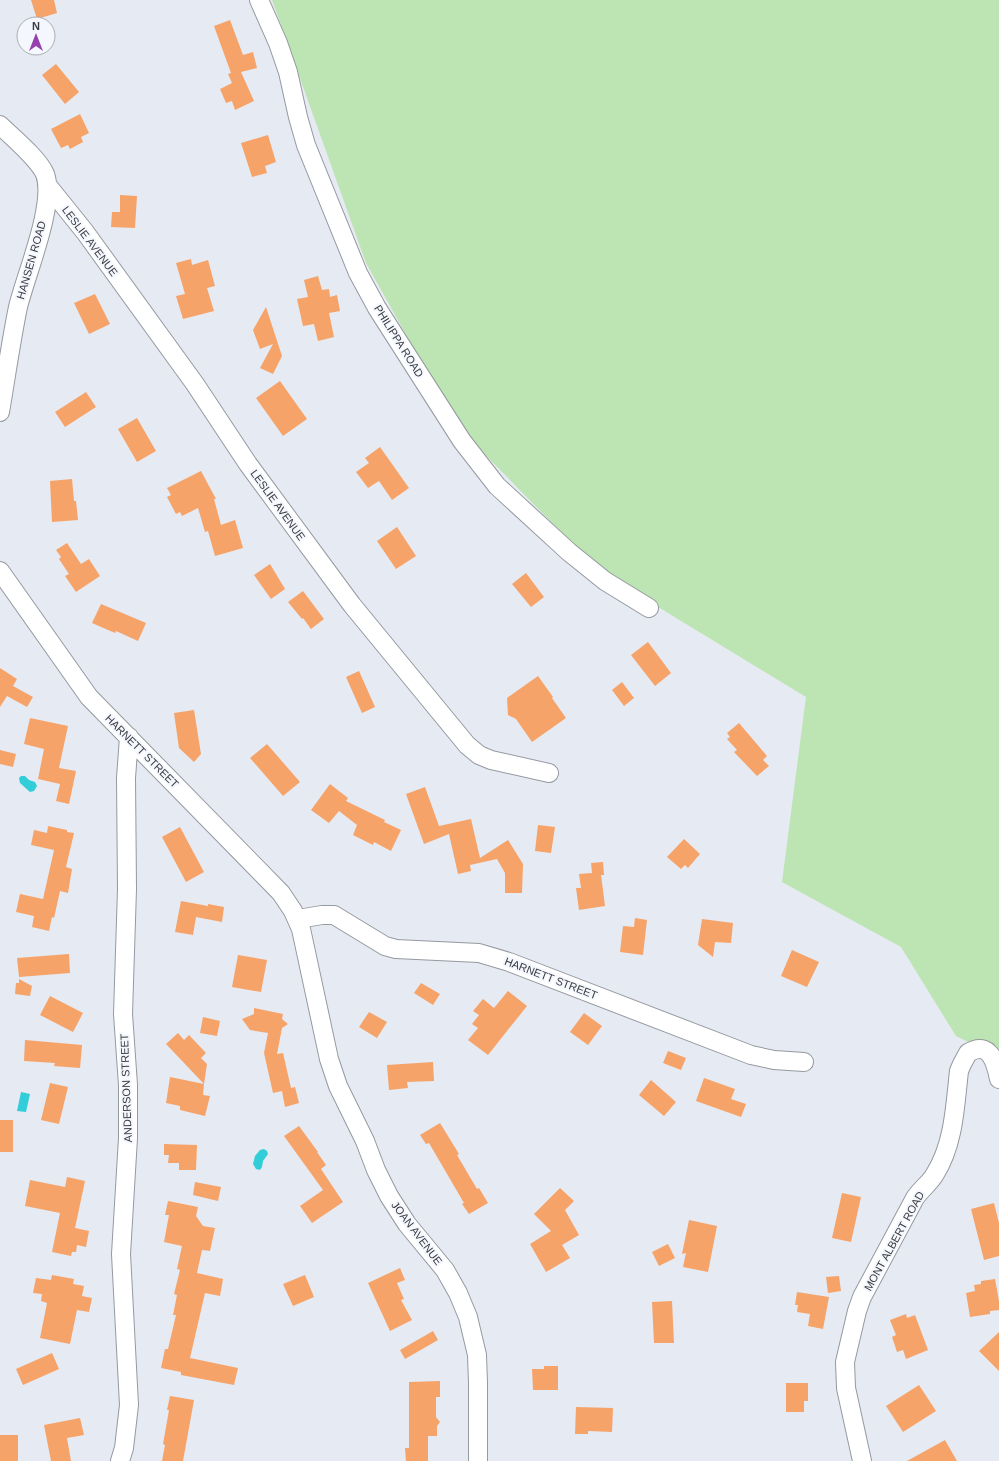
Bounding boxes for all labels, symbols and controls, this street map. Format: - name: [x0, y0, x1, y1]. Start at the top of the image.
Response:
- north arrow: [16, 16, 56, 56]
- text: N: [32, 20, 40, 32]
- street label: LESLIE AVENUE: [60, 204, 120, 278]
- street label: HANSEN ROAD: [14, 220, 48, 300]
- street label: PHILIPPA ROAD: [372, 303, 426, 379]
- street label: LESLIE AVENUE: [248, 467, 308, 543]
- street label: HARNETT STREET: [103, 712, 181, 790]
- street label: HARNETT STREET: [503, 955, 599, 1001]
- street label: ANDERSON STREET: [118, 1033, 134, 1143]
- street label: MONT ALBERT ROAD: [862, 1189, 926, 1293]
- street label: JOAN AVENUE: [389, 1199, 445, 1267]

